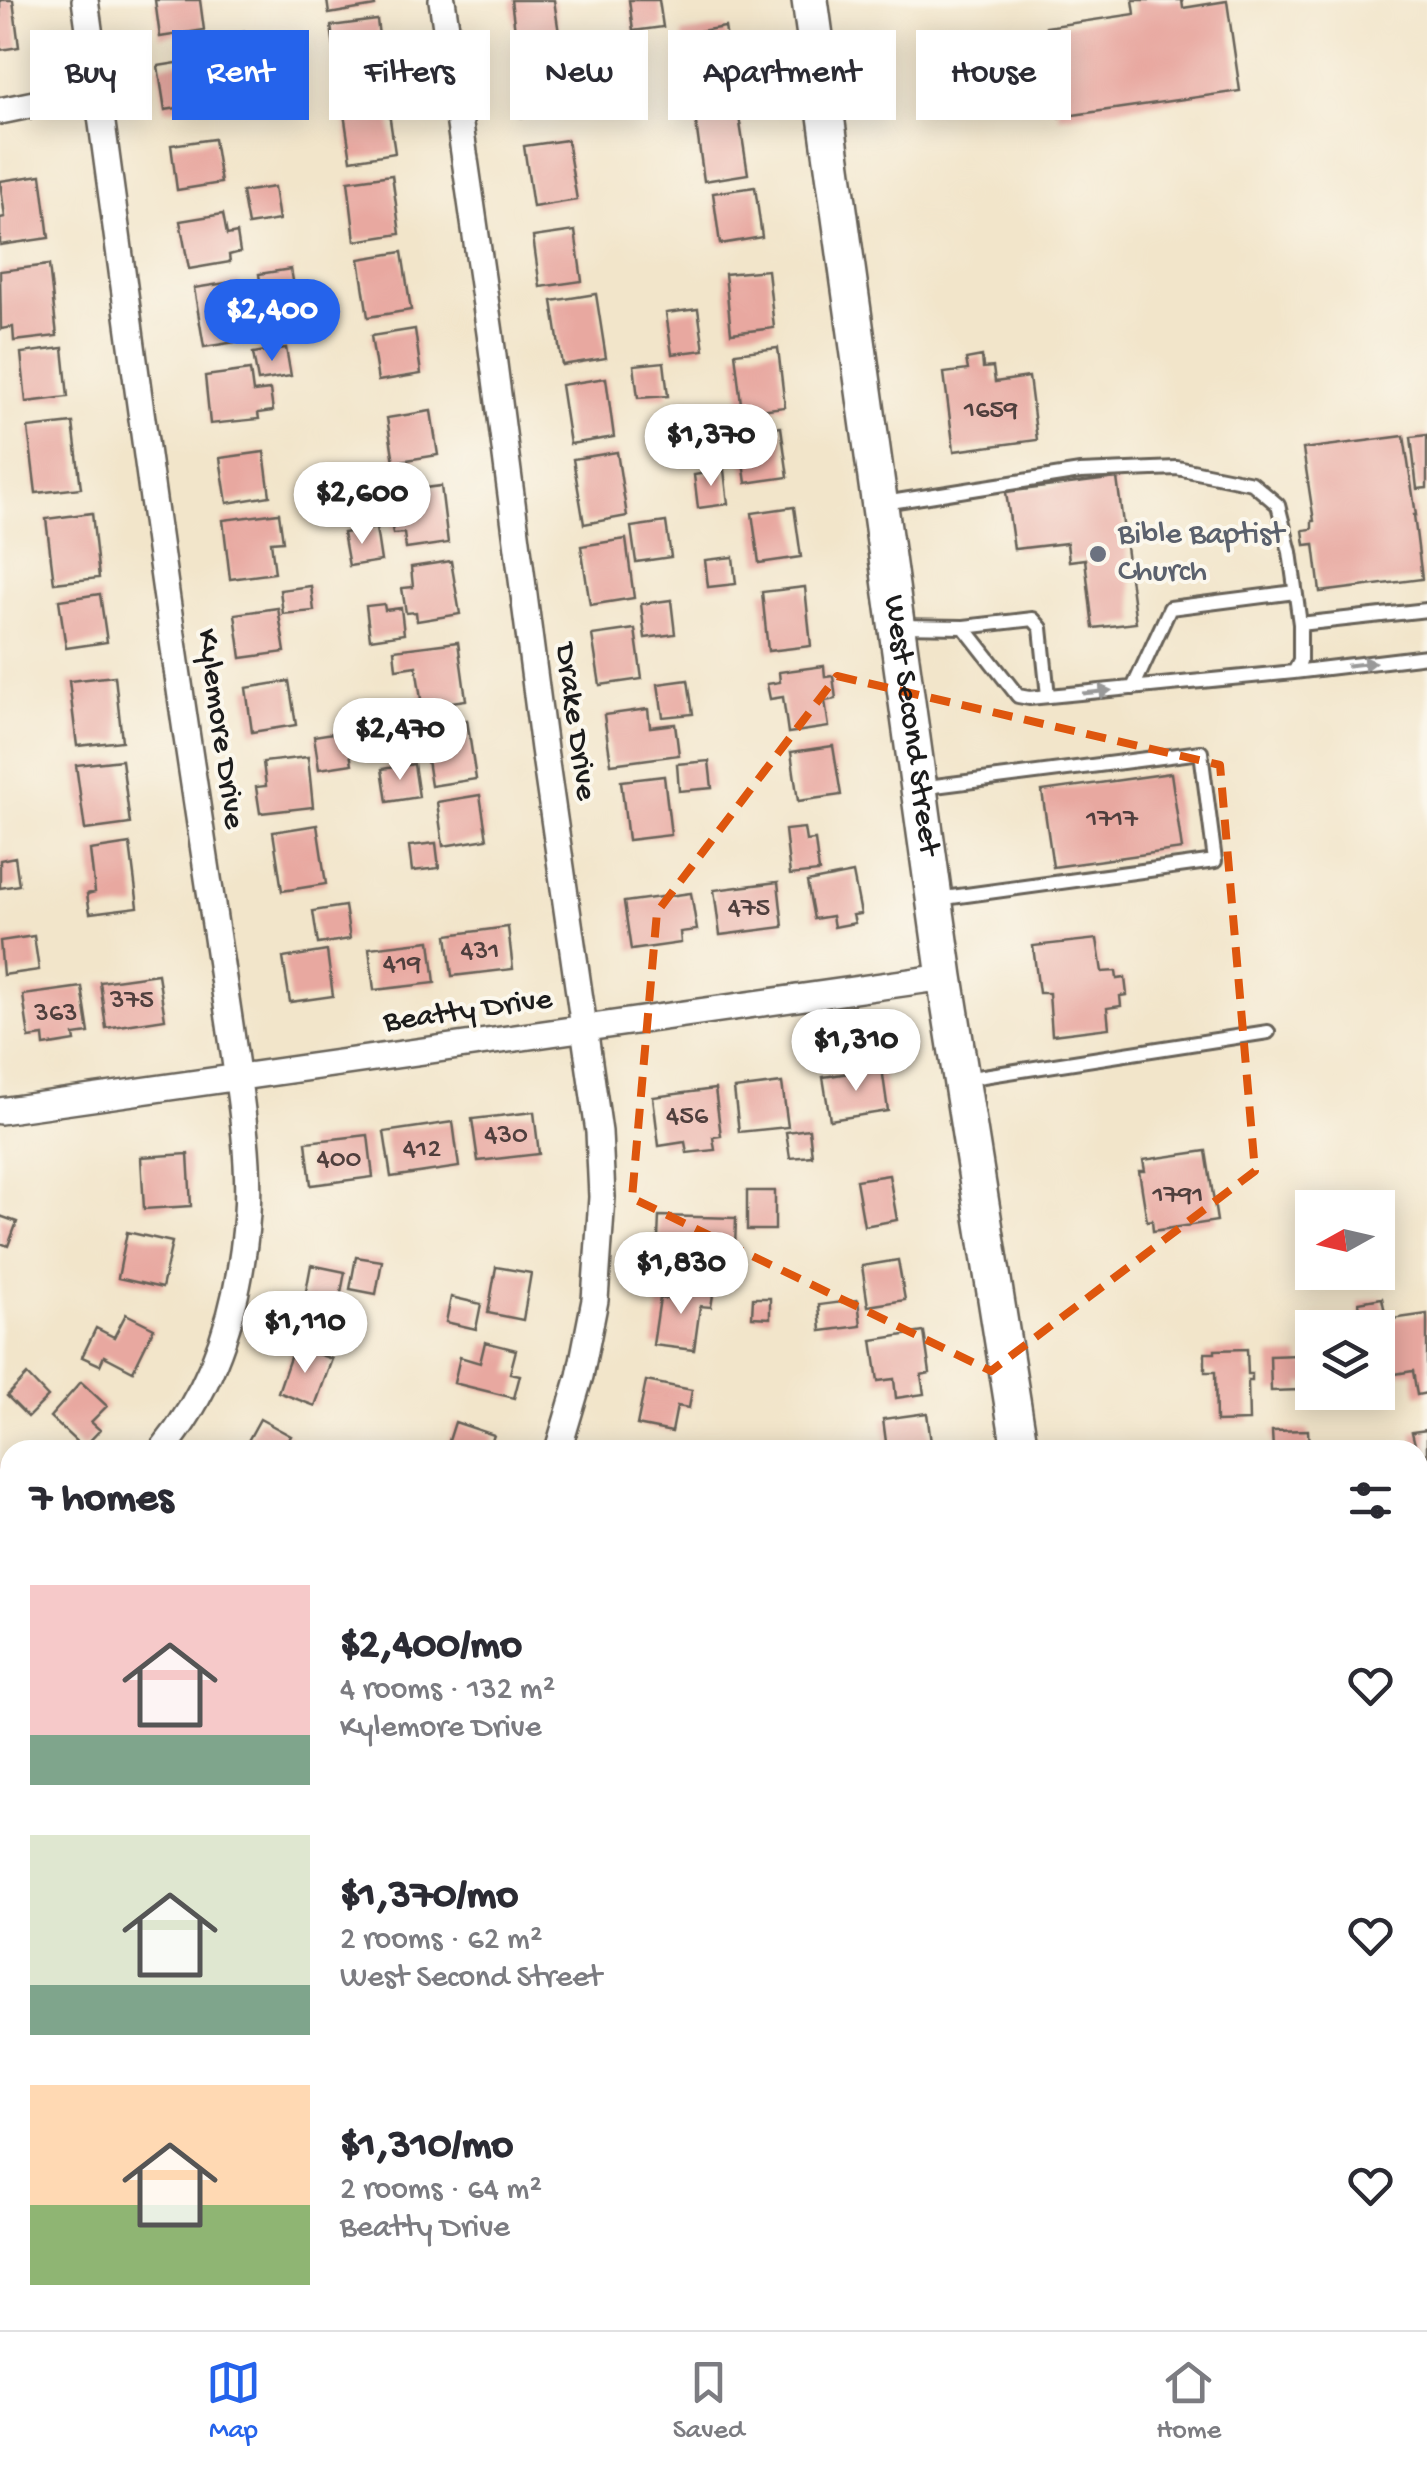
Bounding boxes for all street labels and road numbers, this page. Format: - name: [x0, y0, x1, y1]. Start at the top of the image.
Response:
- street label: West Second Street: [873, 593, 947, 860]
- street label: Kylemore Drive: [186, 627, 252, 832]
- street label: Drake Drive: [544, 639, 604, 803]
- street label: Beatty Drive: [380, 981, 555, 1043]

